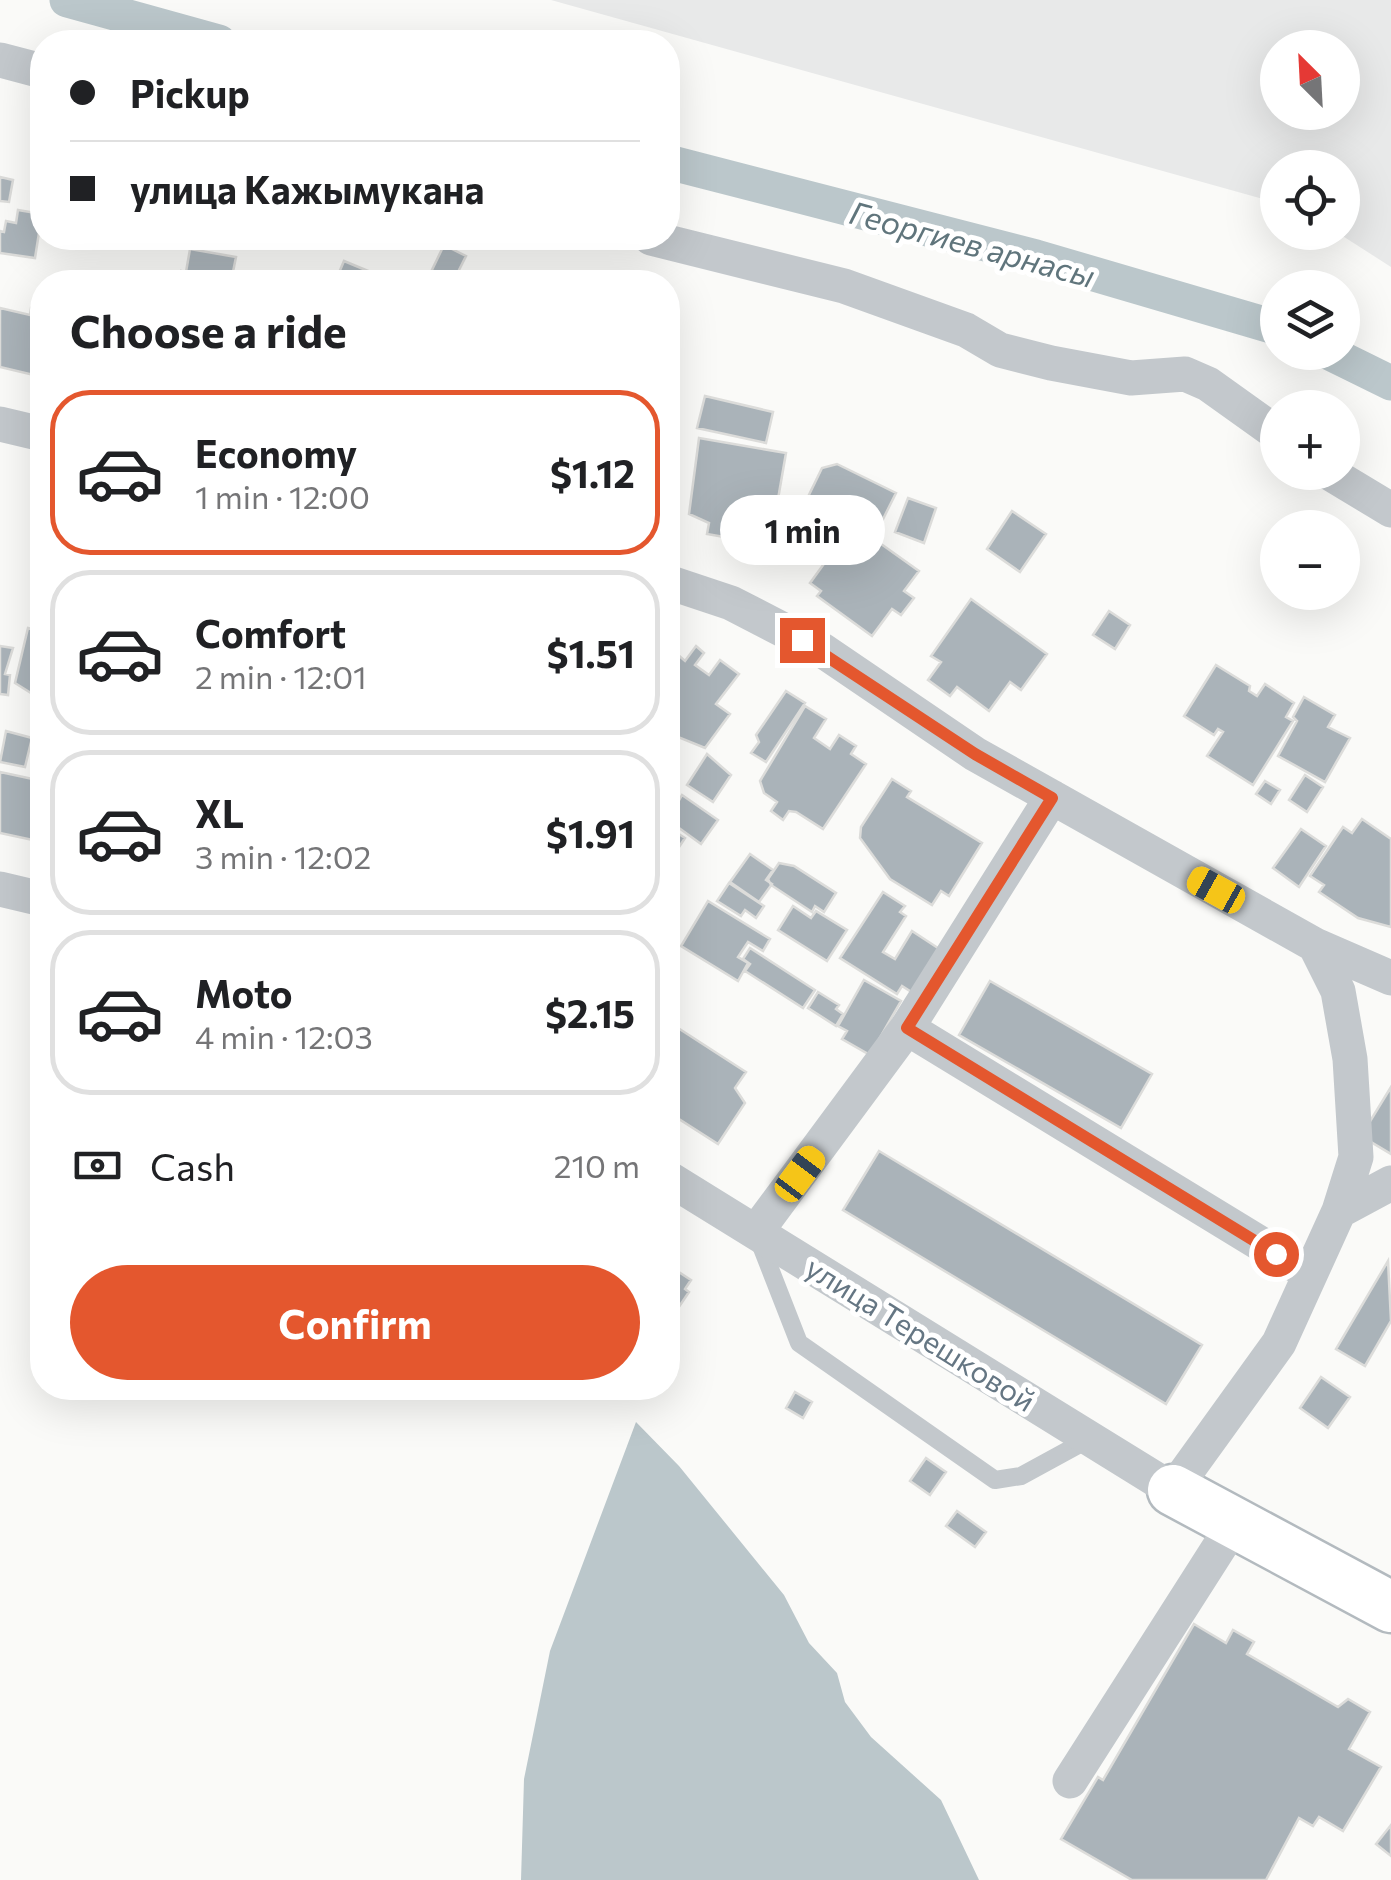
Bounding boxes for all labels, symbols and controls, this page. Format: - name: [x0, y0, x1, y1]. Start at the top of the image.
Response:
- north arrow: [1260, 30, 1360, 130]
- map controls: [1260, 30, 1360, 610]
- text: Pickup: [130, 69, 250, 116]
- button: locate: [1260, 150, 1360, 250]
- text: улица Кажымукана: [130, 165, 484, 212]
- water label: Георгиев арнасы: [846, 191, 1099, 295]
- button: layers: [1260, 270, 1360, 370]
- text: Choose a ride: [70, 302, 347, 357]
- button: +: [1260, 390, 1360, 490]
- icon: car: [75, 428, 165, 518]
- text: Economy: [195, 429, 357, 476]
- text: $1.12: [550, 449, 635, 496]
- text: 1 min · 12:00: [195, 476, 370, 516]
- callout: 1 min: [720, 495, 884, 565]
- text: 1 min: [765, 510, 840, 550]
- button: −: [1260, 510, 1360, 610]
- icon: car: [75, 608, 165, 698]
- text: Comfort: [195, 609, 346, 656]
- route end: [780, 618, 825, 663]
- text: $1.51: [547, 629, 635, 676]
- text: 2 min · 12:01: [195, 656, 367, 696]
- icon: car: [75, 788, 165, 878]
- text: XL: [195, 789, 244, 836]
- text: $1.91: [546, 809, 635, 856]
- text: 3 min · 12:02: [195, 836, 371, 876]
- car: [1182, 862, 1250, 918]
- icon: car: [75, 968, 165, 1058]
- text: Moto: [195, 969, 293, 1016]
- text: $2.15: [545, 989, 635, 1036]
- text: 4 min · 12:03: [195, 1016, 373, 1056]
- icon: cash: [70, 1138, 125, 1193]
- car: [770, 1141, 830, 1207]
- text: Cash: [150, 1142, 235, 1189]
- text: 210 m: [554, 1145, 640, 1185]
- route start: [1254, 1232, 1299, 1277]
- street label: улица Терешковой: [800, 1247, 1043, 1418]
- button: Confirm: [70, 1265, 640, 1380]

